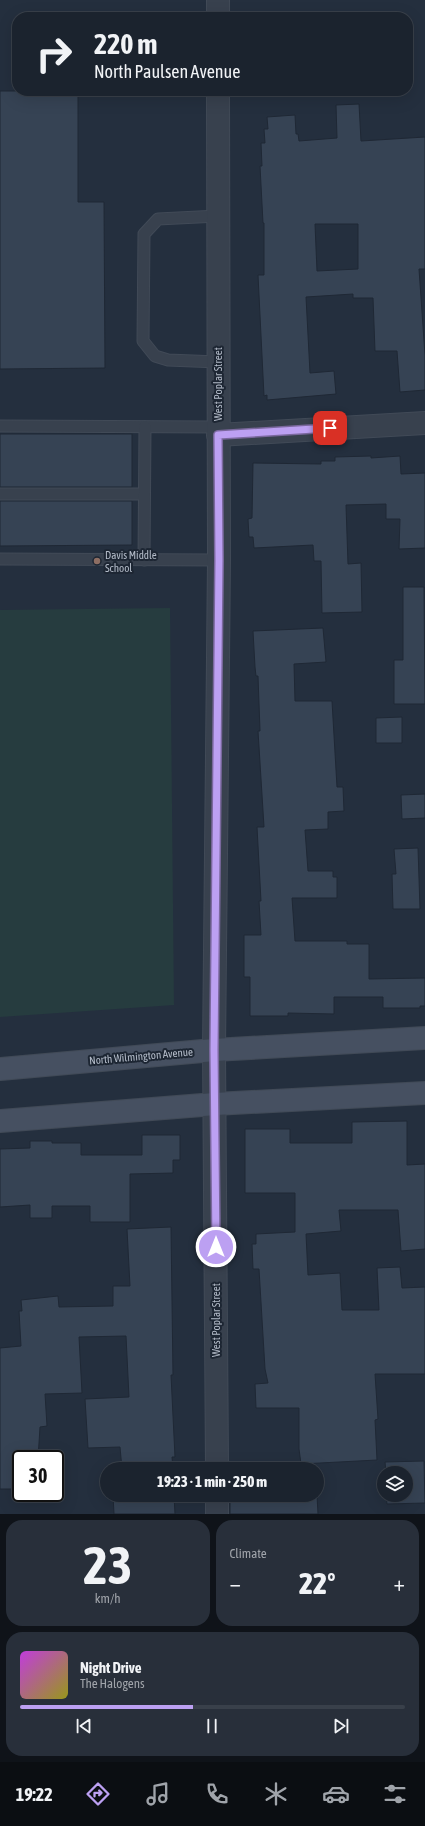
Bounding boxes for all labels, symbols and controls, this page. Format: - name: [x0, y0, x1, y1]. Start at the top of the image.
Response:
- icon: right: [28, 28, 80, 80]
- text: 220 m: [94, 28, 157, 60]
- text: North Paulsen Avenue: [94, 61, 240, 82]
- street label: West Poplar Street: [212, 347, 224, 421]
- pin: [313, 411, 347, 445]
- icon: arrive: [319, 417, 341, 439]
- place label: Davis Middle School: [105, 549, 157, 574]
- marker: Davis Middle School: [92, 556, 102, 566]
- street label: North Wilmington Avenue: [89, 1045, 193, 1067]
- position arrow: [195, 1226, 237, 1268]
- street label: West Poplar Street: [210, 1283, 222, 1357]
- speed limit sign: 30: [12, 1450, 64, 1502]
- map controls: [377, 1466, 413, 1502]
- button: layers: [377, 1466, 413, 1502]
- text: 19:23 · 1 min · 250 m: [157, 1473, 267, 1490]
- text: 23: [83, 1535, 132, 1595]
- text: Climate: [230, 1546, 267, 1561]
- text: 22°: [299, 1566, 335, 1600]
- text: −: [230, 1570, 241, 1596]
- text: +: [394, 1570, 405, 1596]
- text: km/h: [95, 1591, 121, 1606]
- text: Night Drive: [80, 1659, 142, 1676]
- text: The Halogens: [80, 1676, 145, 1691]
- icon: previous: [73, 1715, 95, 1737]
- icon: pause: [201, 1715, 223, 1737]
- icon: next: [330, 1715, 352, 1737]
- icon: directions: [84, 1780, 112, 1808]
- icon: music: [144, 1780, 172, 1808]
- icon: phone: [203, 1780, 231, 1808]
- icon: climate: [262, 1780, 290, 1808]
- icon: car: [322, 1780, 350, 1808]
- icon: filters: [381, 1780, 409, 1808]
- text: 19:22: [16, 1784, 53, 1805]

